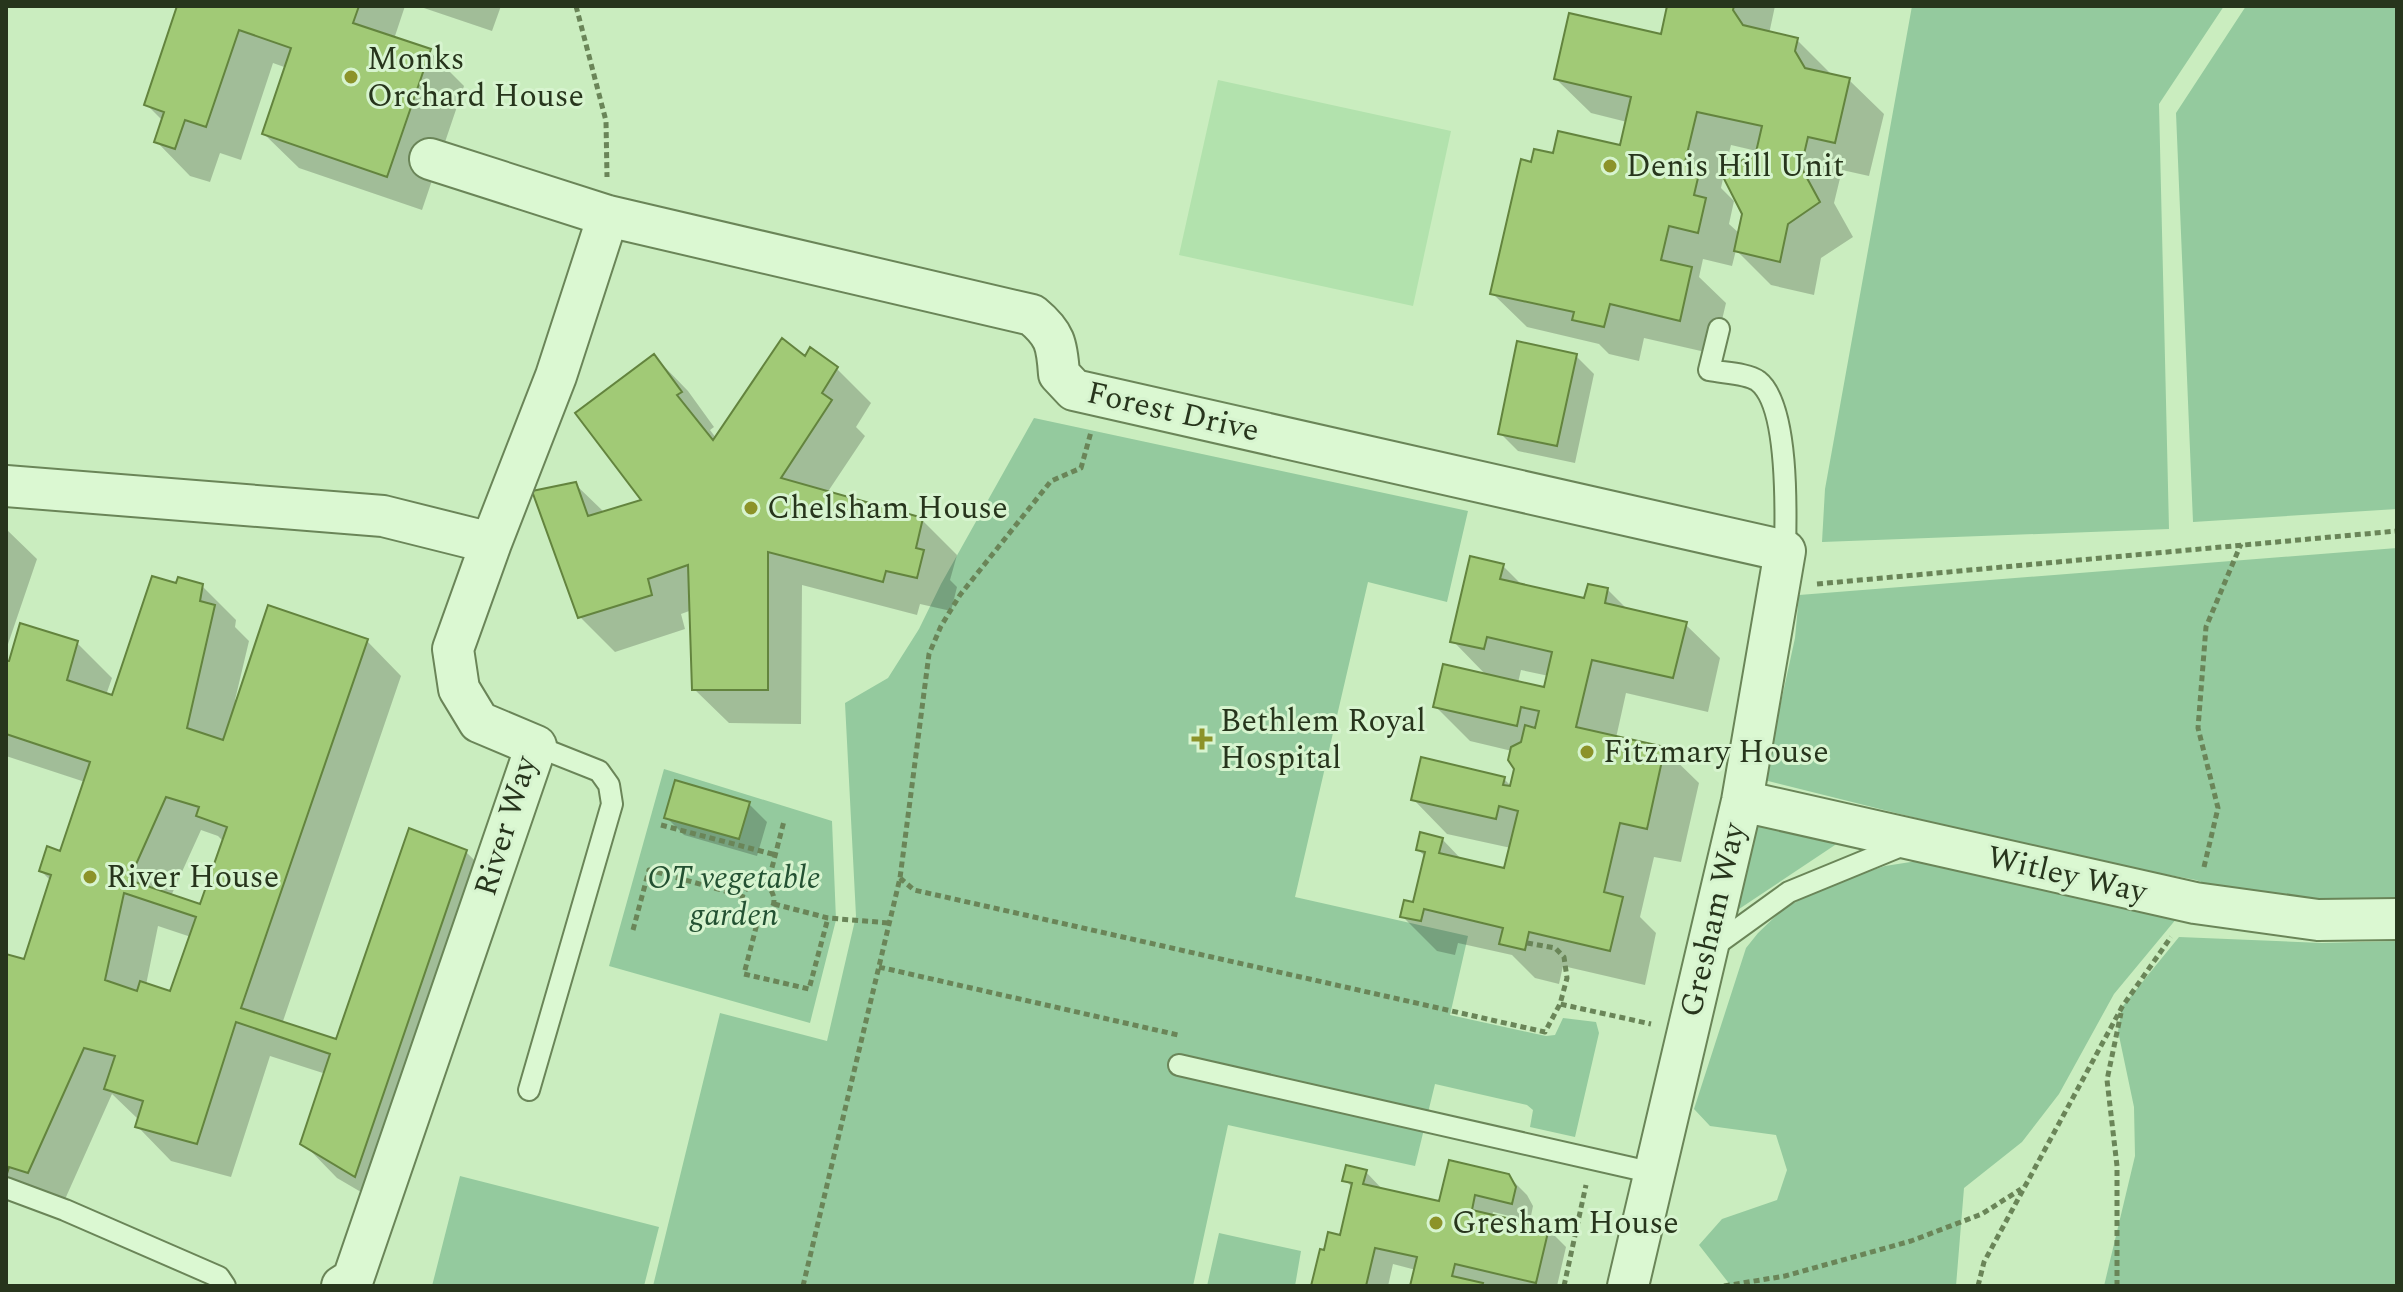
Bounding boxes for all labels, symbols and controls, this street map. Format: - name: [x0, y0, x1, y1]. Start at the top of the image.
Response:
- place label: Monks Orchard House: [367, 35, 584, 121]
- marker: Monks Orchard House: [342, 68, 360, 86]
- place label: Denis Hill Unit: [1626, 142, 1844, 191]
- marker: Denis Hill Unit: [1601, 157, 1619, 175]
- street label: Forest Drive: [1082, 368, 1264, 456]
- place label: Chelsham House: [767, 484, 1008, 533]
- marker: Chelsham House: [742, 499, 760, 517]
- place label: Bethlem Royal Hospital: [1220, 697, 1426, 783]
- marker: Bethlem Royal Hospital: [1191, 728, 1213, 750]
- place label: Fitzmary House: [1603, 728, 1829, 777]
- marker: Fitzmary House: [1578, 743, 1596, 761]
- street label: River Way: [461, 748, 551, 902]
- street label: Gresham Way: [1667, 817, 1759, 1022]
- street label: Witley Way: [1982, 833, 2153, 917]
- place label: River House: [106, 853, 279, 902]
- park label: OT vegetable garden: [647, 854, 821, 940]
- marker: River House: [81, 868, 99, 886]
- place label: Gresham House: [1452, 1199, 1679, 1248]
- marker: Gresham House: [1427, 1214, 1445, 1232]

